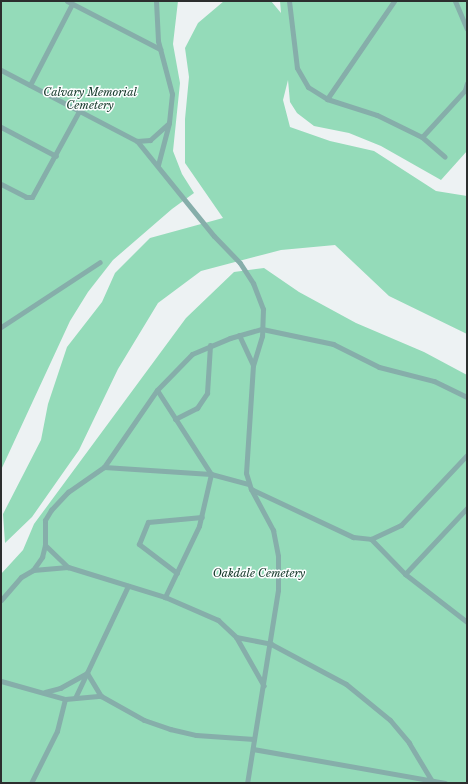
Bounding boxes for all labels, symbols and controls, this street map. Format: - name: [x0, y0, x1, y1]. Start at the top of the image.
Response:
- park label: Calvary Memorial Cemetery: [43, 86, 137, 112]
- park label: Oakdale Cemetery: [213, 566, 305, 580]

